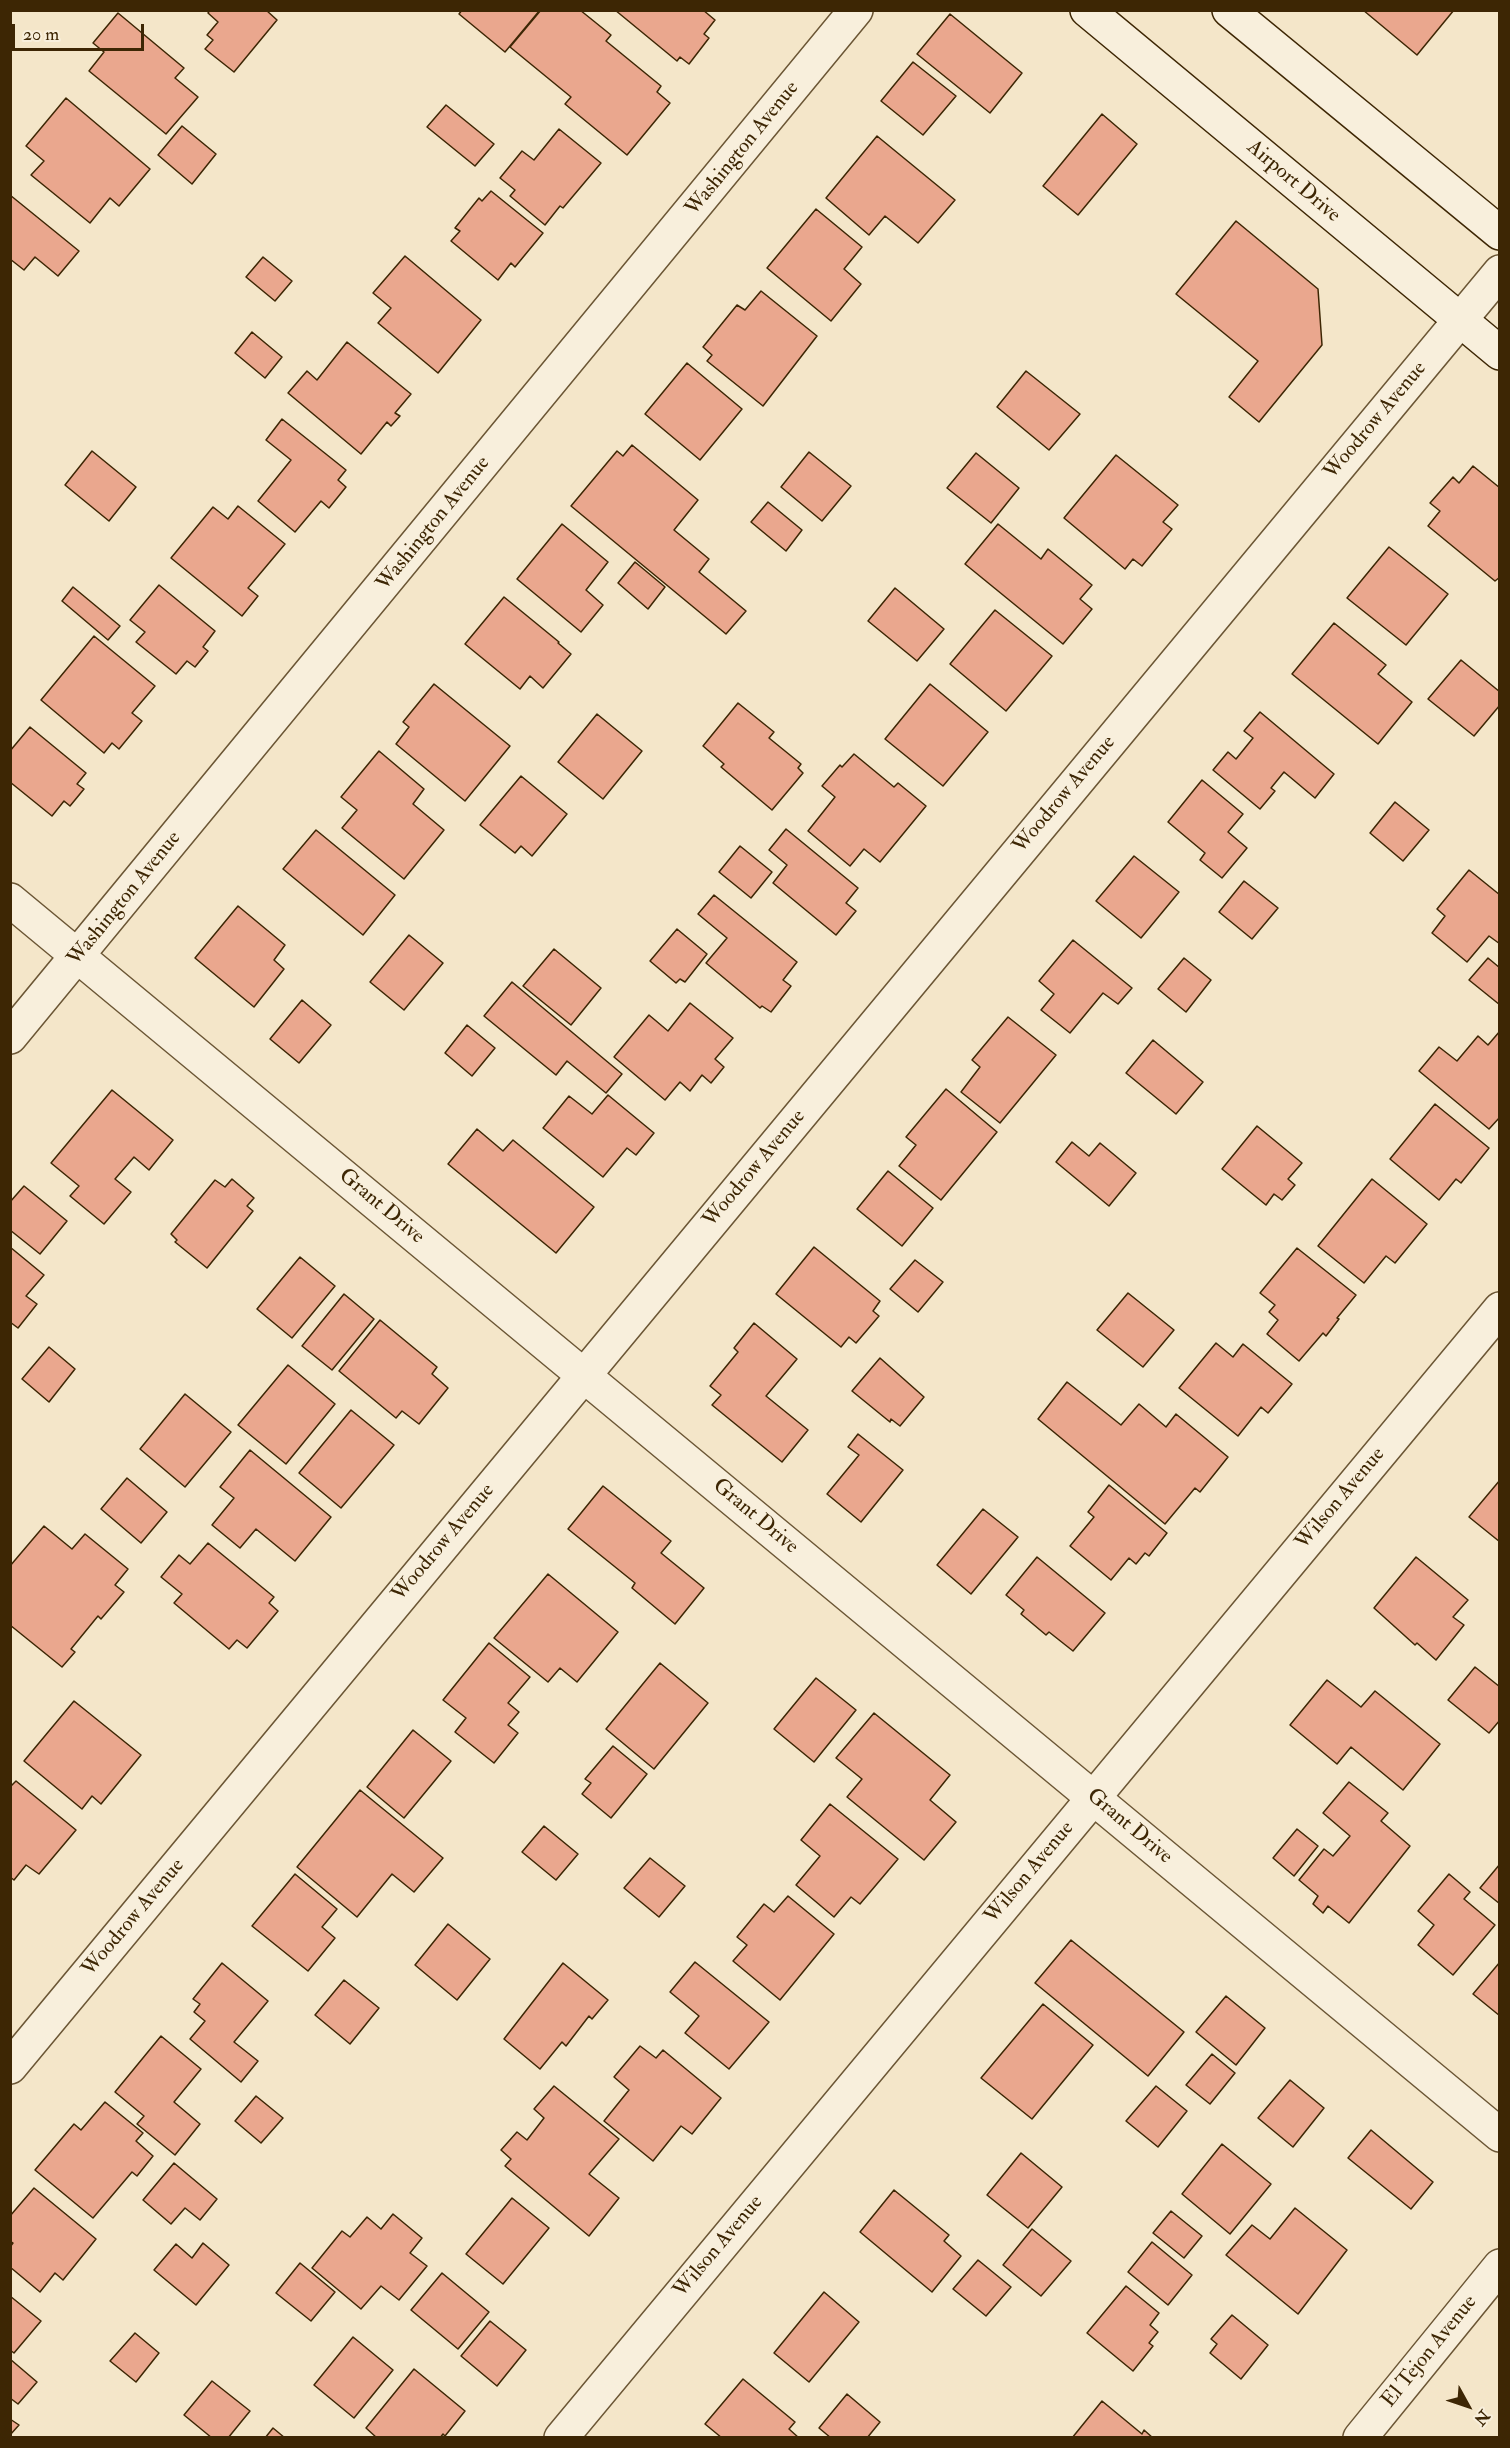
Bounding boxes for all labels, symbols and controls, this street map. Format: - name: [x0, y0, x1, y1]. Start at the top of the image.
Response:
- scale bar: [15, 12, 147, 50]
- text: 20 m: [23, 23, 59, 46]
- street label: Washington Avenue: [681, 77, 805, 221]
- street label: Airport Drive: [1241, 136, 1345, 228]
- street label: Woodrow Avenue: [1319, 357, 1433, 485]
- street label: Washington Avenue: [372, 452, 496, 596]
- street label: Woodrow Avenue: [1008, 731, 1122, 859]
- street label: Washington Avenue: [63, 827, 187, 971]
- street label: Woodrow Avenue: [698, 1105, 812, 1233]
- street label: Grant Drive: [333, 1164, 429, 1250]
- street label: Wilson Avenue: [1291, 1443, 1391, 1555]
- street label: Grant Drive: [707, 1474, 803, 1560]
- street label: Woodrow Avenue: [387, 1479, 501, 1607]
- street label: Grant Drive: [1081, 1784, 1177, 1870]
- street label: Wilson Avenue: [980, 1817, 1080, 1929]
- street label: Woodrow Avenue: [77, 1854, 191, 1982]
- street label: Wilson Avenue: [669, 2191, 769, 2303]
- street label: El Tejon Avenue: [1377, 2291, 1483, 2413]
- north arrow: [1438, 2376, 1498, 2436]
- text: N: [1470, 2406, 1494, 2429]

